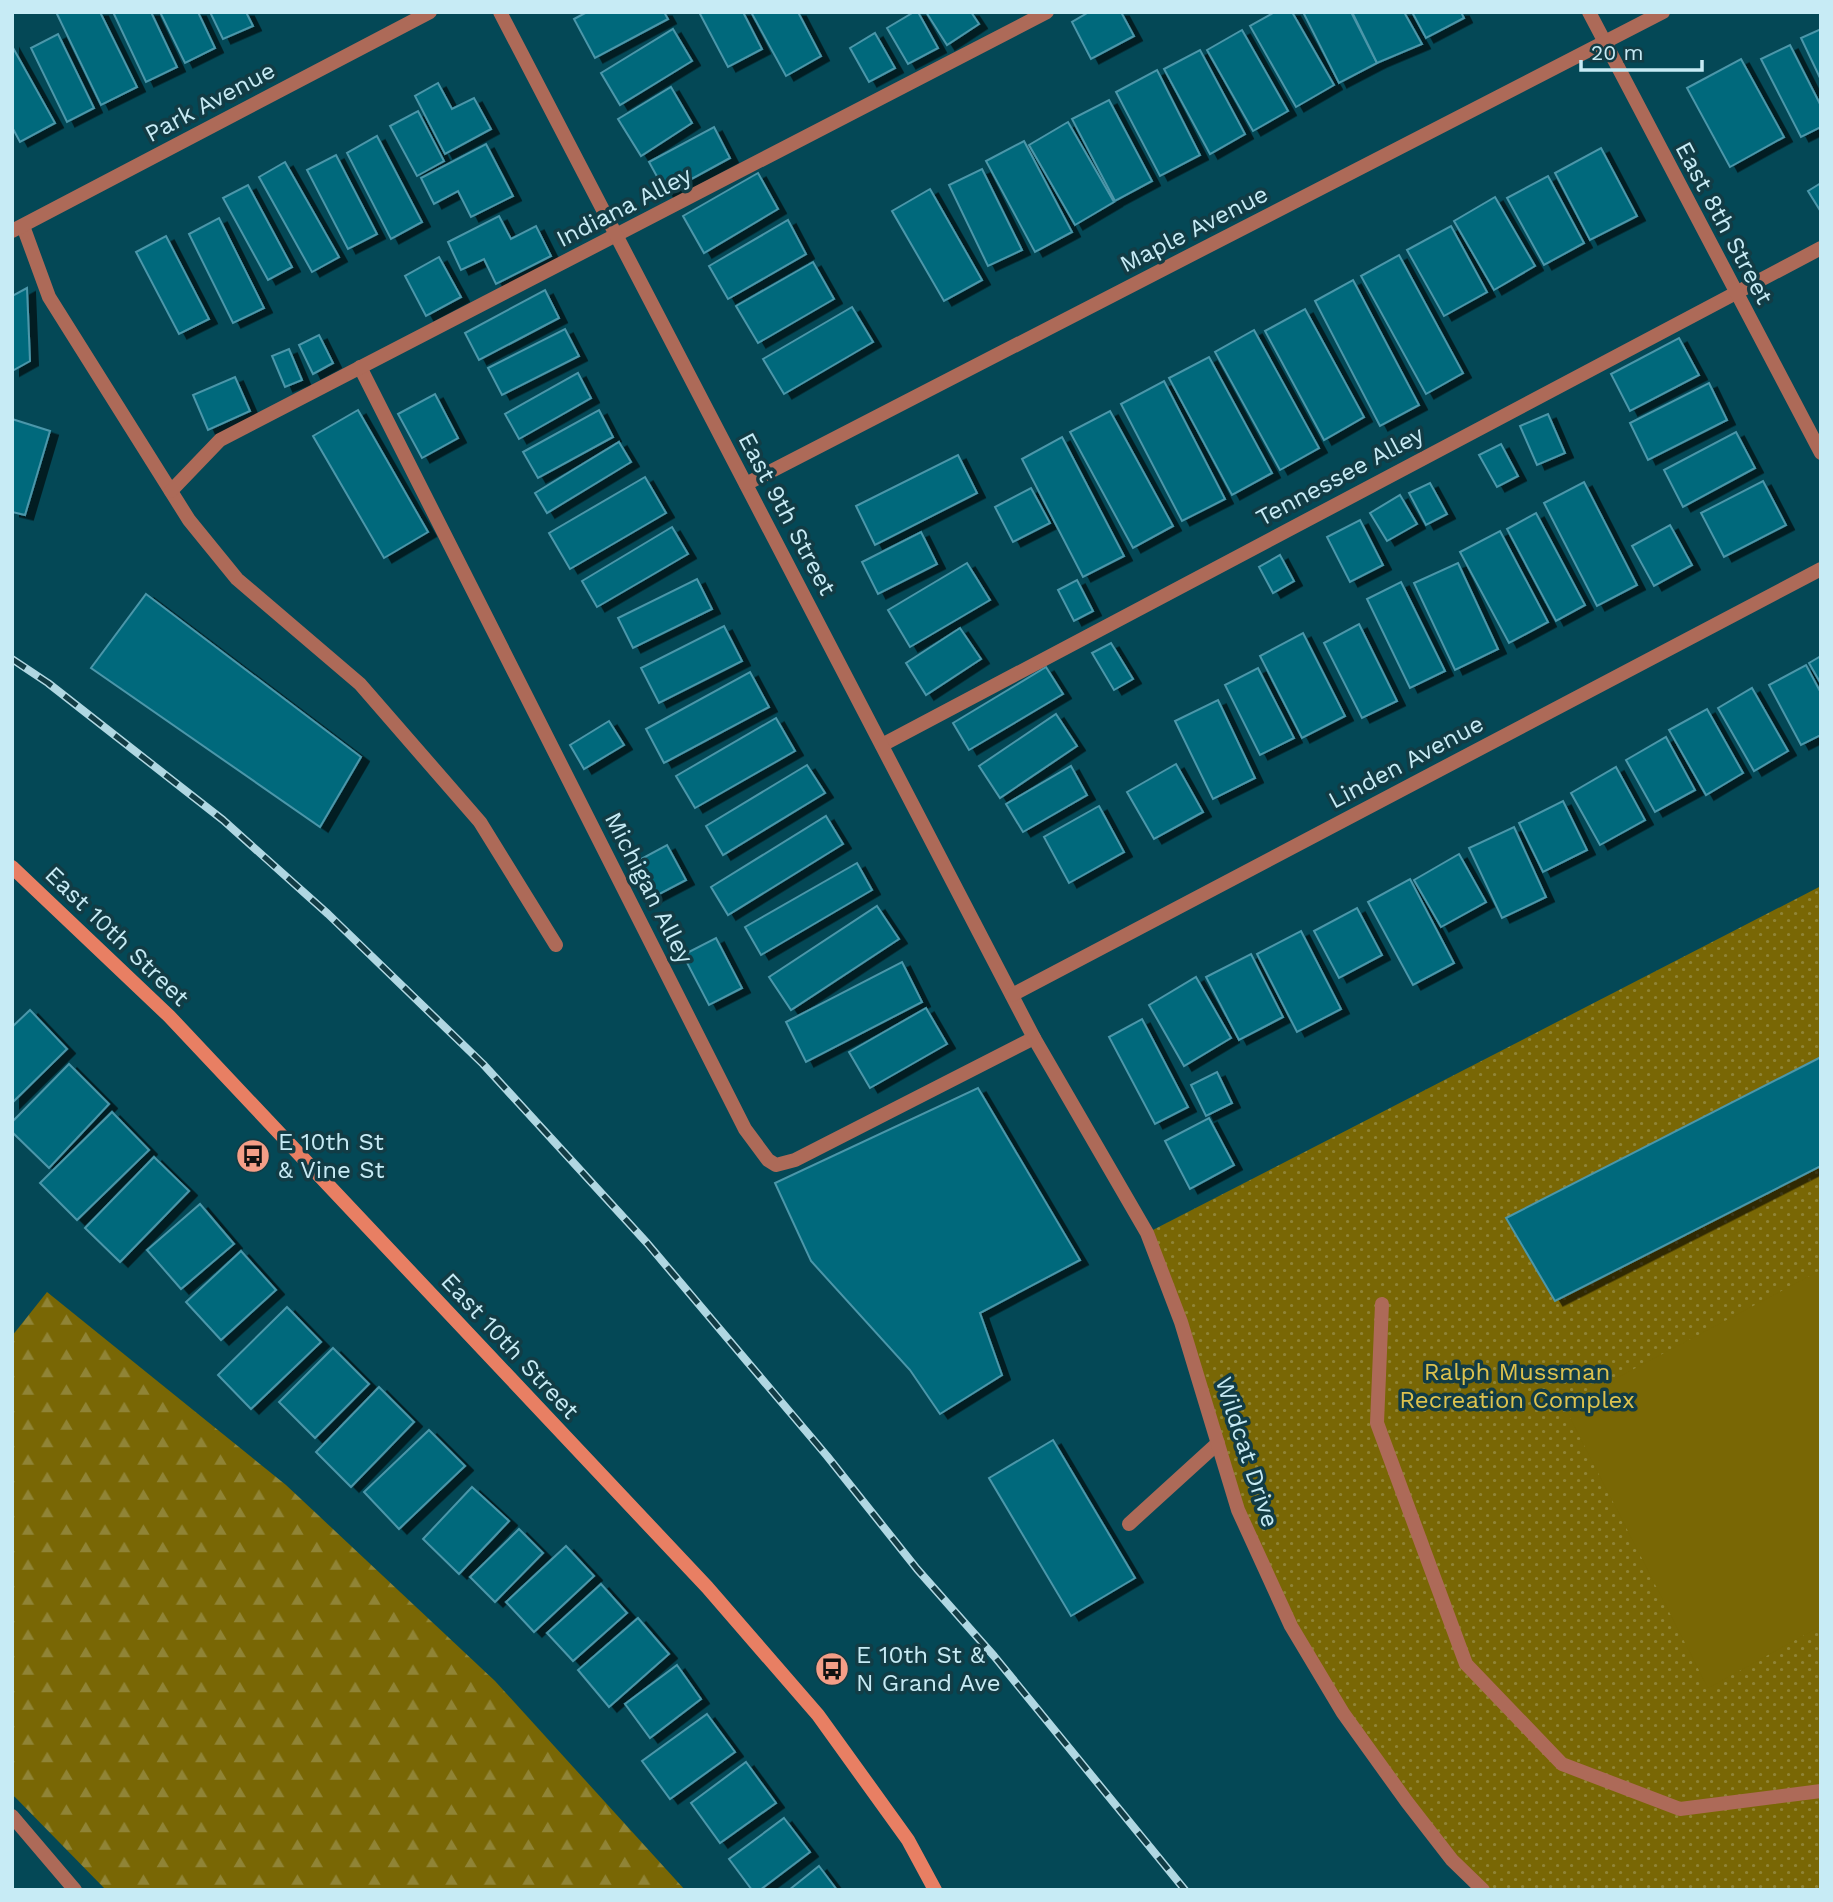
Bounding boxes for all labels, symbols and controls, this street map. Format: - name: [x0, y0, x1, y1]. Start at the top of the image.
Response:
- scale bar: [1581, 28, 1702, 72]
- text: 20 m: [1591, 40, 1643, 65]
- street label: Park Avenue: [140, 56, 280, 148]
- street label: East 8th Street: [1669, 137, 1779, 309]
- street label: Indiana Alley: [552, 161, 697, 253]
- street label: Maple Avenue: [1115, 180, 1273, 278]
- street label: Tennessee Alley: [1251, 420, 1429, 532]
- street label: East 9th Street: [732, 428, 842, 600]
- street label: Linden Avenue: [1324, 709, 1488, 815]
- street label: Michigan Alley: [599, 808, 699, 969]
- street label: East 10th Street: [39, 860, 195, 1012]
- place label: E 10th St & Vine St: [278, 1128, 385, 1184]
- bus stop icon: E 10th St & Vine St: [234, 1137, 272, 1175]
- street label: East 10th Street: [435, 1267, 585, 1425]
- park label: Ralph Mussman Recreation Complex: [1399, 1358, 1635, 1414]
- street label: Wildcat Drive: [1210, 1373, 1284, 1531]
- place label: E 10th St & N Grand Ave: [856, 1641, 1001, 1697]
- bus stop icon: E 10th St & N Grand Ave: [813, 1650, 851, 1688]

